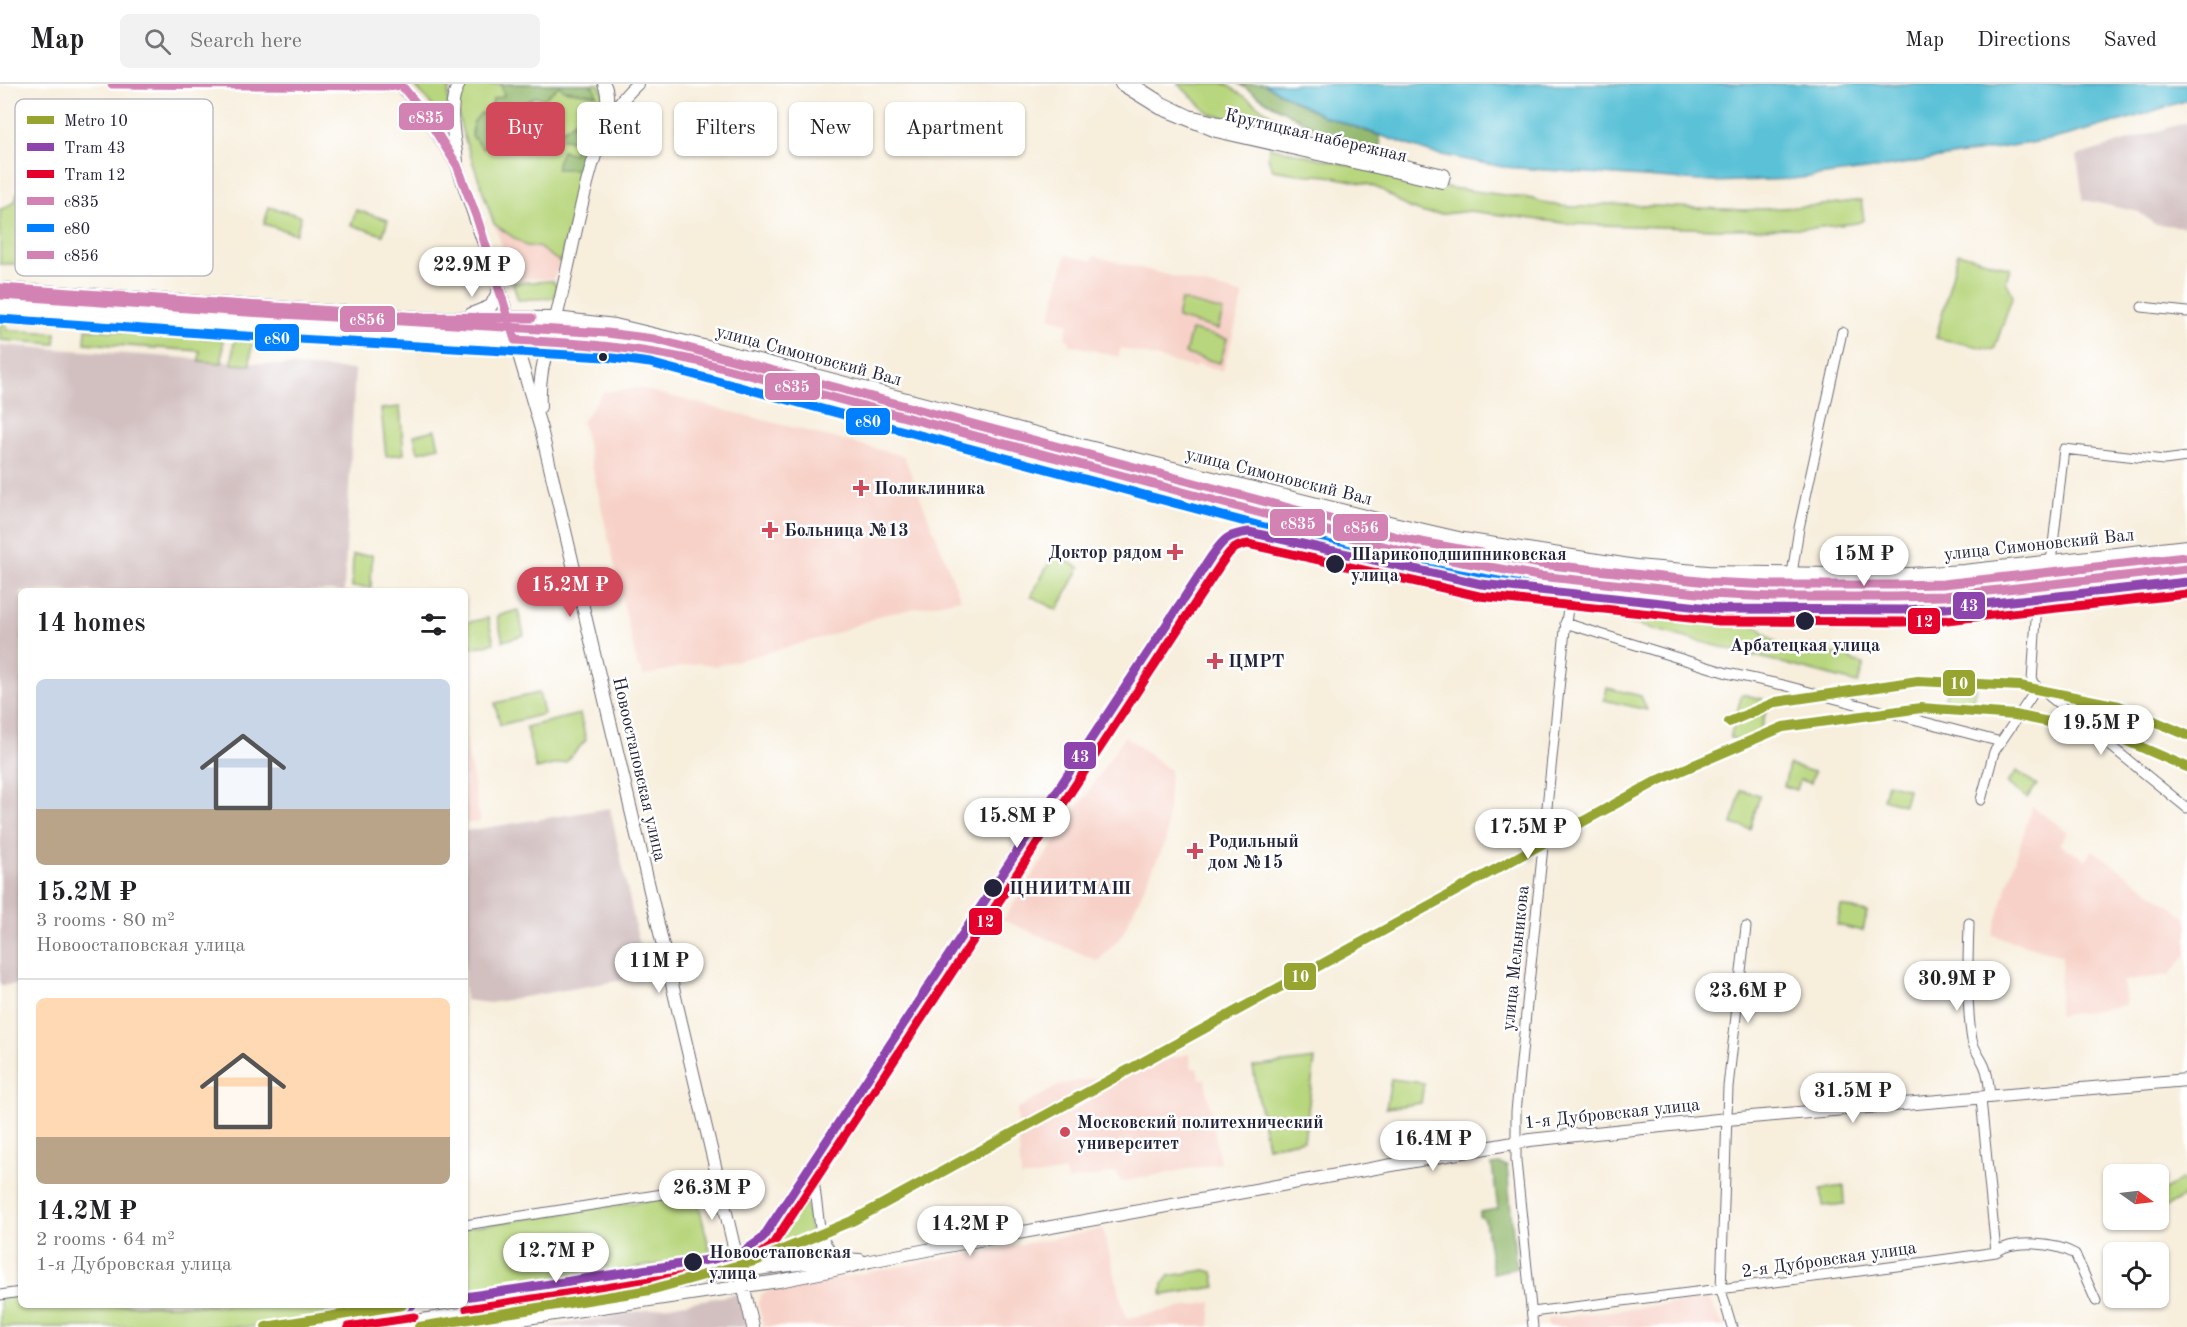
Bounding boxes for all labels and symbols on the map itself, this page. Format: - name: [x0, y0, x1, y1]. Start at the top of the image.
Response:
- legend: [15, 99, 213, 276]
- line badge: с835: [398, 102, 455, 131]
- street label: Крутицкая набережная: [1223, 106, 1409, 166]
- text: с835: [408, 111, 444, 127]
- text: Metro 10: [64, 114, 128, 130]
- text: Tram 43: [64, 141, 126, 157]
- text: Tram 12: [64, 168, 126, 184]
- text: с835: [64, 195, 99, 211]
- text: е80: [64, 222, 90, 238]
- pin: 22.9M ₽: [417, 247, 527, 298]
- text: с856: [64, 249, 99, 265]
- line badge: с856: [339, 305, 396, 333]
- text: с856: [349, 313, 385, 329]
- line badge: е80: [254, 323, 300, 352]
- street label: улица Симоновский Вал: [714, 323, 903, 389]
- text: е80: [264, 332, 290, 348]
- unlabelled marker: [597, 351, 609, 363]
- line badge: с835: [764, 372, 821, 401]
- text: с835: [774, 380, 810, 396]
- line badge: е80: [845, 407, 891, 436]
- text: е80: [855, 415, 881, 431]
- street label: улица Симоновский Вал: [1184, 445, 1374, 509]
- marker: Поликлиника: [852, 479, 870, 497]
- place label: Поликлиника: [874, 480, 985, 498]
- line badge: с835: [1269, 508, 1326, 537]
- line badge: с856: [1332, 513, 1389, 542]
- text: с835: [1280, 517, 1316, 533]
- marker: Больница №13: [761, 521, 779, 539]
- text: с856: [1343, 521, 1379, 537]
- place label: Больница №13: [784, 522, 909, 540]
- street label: улица Симоновский Вал: [1943, 526, 2135, 564]
- pin: 15M ₽: [1822, 536, 1906, 587]
- marker: Доктор рядом: [1166, 543, 1184, 561]
- place label: Доктор рядом: [1048, 544, 1162, 562]
- place label: Шарикоподшипниковская улица: [1351, 546, 1567, 585]
- marker: Шарикоподшипниковская улица: [1324, 553, 1346, 575]
- pin: 15.2M ₽: [515, 567, 625, 618]
- line badge: 43: [1952, 591, 1986, 620]
- text: 43: [1960, 599, 1978, 615]
- line badge: 12: [1907, 607, 1941, 635]
- marker: Арбатецкая улица: [1794, 610, 1816, 632]
- text: 12: [1915, 615, 1933, 631]
- place label: Арбатецкая улица: [1730, 637, 1880, 655]
- marker: ЦМРТ: [1206, 652, 1224, 670]
- place label: ЦМРТ: [1228, 653, 1285, 671]
- line badge: 10: [1942, 669, 1976, 697]
- street label: Новоостаповская улица: [609, 675, 669, 863]
- text: 10: [1950, 677, 1968, 693]
- pin: 19.5M ₽: [2046, 705, 2156, 756]
- line badge: 43: [1063, 741, 1097, 770]
- text: 43: [1071, 750, 1089, 766]
- pin: 15.8M ₽: [962, 798, 1072, 849]
- pin: 17.5M ₽: [1473, 809, 1583, 860]
- place label: Родильный дом №15: [1208, 833, 1299, 872]
- marker: Родильный дом №15: [1186, 842, 1204, 860]
- marker: ЦНИИТМАШ: [982, 877, 1004, 899]
- place label: ЦНИИТМАШ: [1009, 880, 1131, 898]
- street label: улица Мельникова: [1499, 884, 1533, 1032]
- line badge: 12: [968, 907, 1003, 936]
- text: 12: [976, 915, 994, 931]
- pin: 11M ₽: [617, 943, 701, 994]
- pin: 30.9M ₽: [1902, 961, 2012, 1012]
- line badge: 10: [1283, 962, 1317, 991]
- text: 10: [1291, 970, 1309, 986]
- pin: 23.6M ₽: [1693, 973, 1803, 1024]
- pin: 31.5M ₽: [1798, 1073, 1908, 1124]
- street label: 1-я Дубровская улица: [1523, 1096, 1701, 1132]
- place label: Московский политехнический университет: [1077, 1114, 1323, 1153]
- pin: 16.4M ₽: [1378, 1121, 1488, 1172]
- marker: Московский политехнический университет: [1058, 1125, 1072, 1139]
- north arrow: [2103, 1164, 2169, 1230]
- pin: 26.3M ₽: [657, 1170, 767, 1221]
- pin: 14.2M ₽: [915, 1206, 1025, 1257]
- pin: 12.7M ₽: [501, 1233, 611, 1284]
- street label: 2-я Дубровская улица: [1741, 1239, 1918, 1281]
- place label: Новоостаповская улица: [709, 1244, 851, 1283]
- marker: Новоостаповская улица: [682, 1251, 704, 1273]

